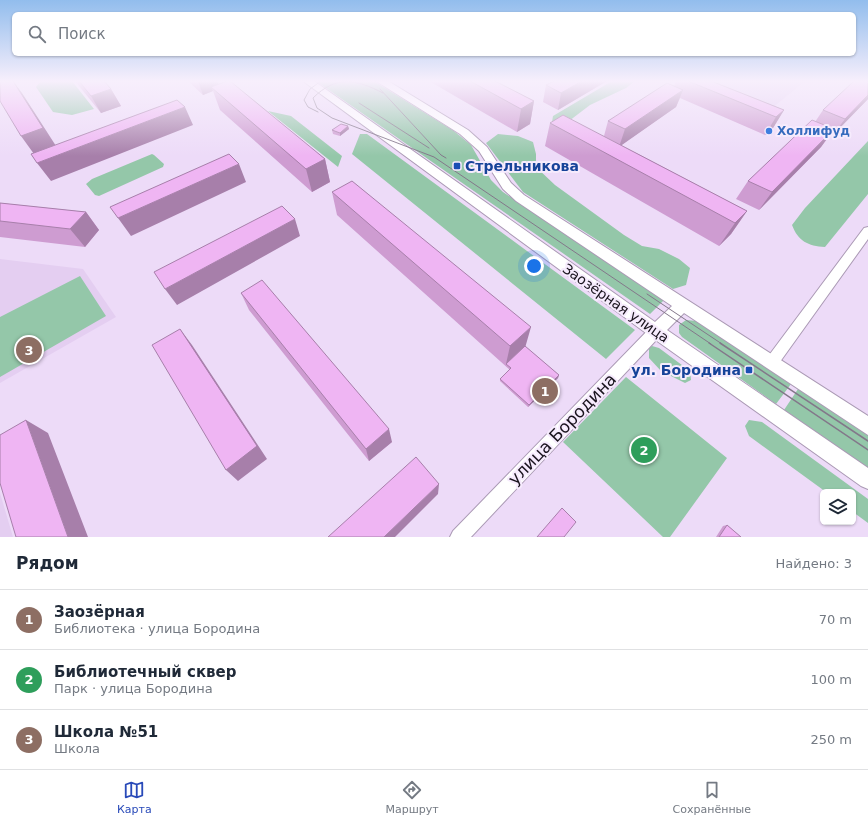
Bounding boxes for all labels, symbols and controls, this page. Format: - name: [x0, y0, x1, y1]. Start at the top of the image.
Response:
- search box: [12, 12, 856, 56]
- icon: search: [26, 23, 48, 45]
- text: Поиск: [58, 25, 106, 43]
- place label: Холлифуд: [777, 124, 850, 138]
- marker: Холлифуд: [764, 126, 774, 136]
- place label: Стрельникова: [465, 158, 579, 174]
- marker: Стрельникова: [452, 161, 462, 171]
- your location: [524, 256, 544, 276]
- street label: Заозёрная улица: [560, 260, 672, 346]
- pin: 3: [16, 335, 42, 365]
- place label: ул. Бородина: [631, 362, 741, 378]
- marker: ул. Бородина: [744, 365, 754, 375]
- street label: улица Бородина: [504, 369, 620, 489]
- pin: 1: [532, 376, 558, 406]
- pin: 2: [631, 435, 657, 465]
- map controls: [820, 489, 856, 525]
- button: layers: [820, 489, 856, 525]
- text: Рядом: [16, 553, 79, 573]
- text: Найдено: 3: [776, 556, 852, 571]
- text: Заозёрная: [54, 603, 145, 621]
- text: 1: [24, 612, 34, 627]
- text: 70 m: [819, 612, 852, 627]
- text: Библиотека · улица Бородина: [54, 621, 260, 636]
- text: Библиотечный сквер: [54, 663, 237, 681]
- text: 2: [24, 672, 34, 687]
- text: 100 m: [810, 672, 852, 687]
- text: Парк · улица Бородина: [54, 681, 213, 696]
- text: Школа №51: [54, 723, 158, 741]
- text: 3: [24, 732, 34, 747]
- text: 250 m: [810, 732, 852, 747]
- text: Школа: [54, 741, 100, 756]
- tab: Карта: [117, 779, 152, 816]
- tab: Маршрут: [386, 779, 439, 816]
- tab: Сохранённые: [673, 779, 751, 816]

